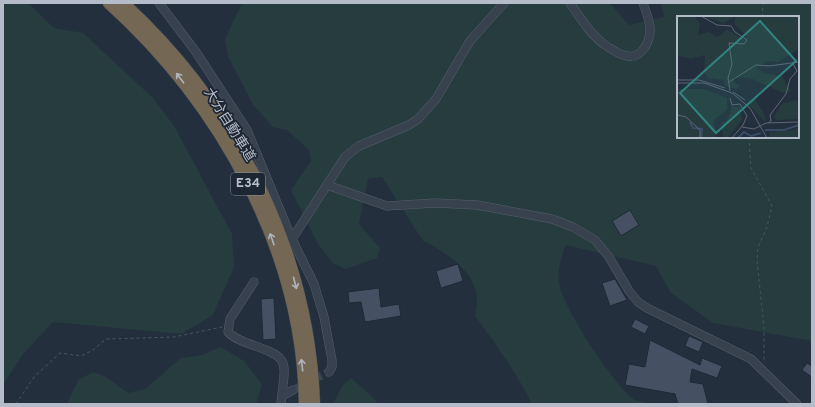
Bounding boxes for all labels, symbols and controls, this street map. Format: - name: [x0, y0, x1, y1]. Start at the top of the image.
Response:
- inset map: [677, 16, 799, 138]
- one-way arrow: [176, 73, 184, 84]
- street label: 大分自動車道: [200, 85, 258, 165]
- road number: E34: [231, 173, 265, 195]
- one-way arrow: [267, 234, 275, 246]
- one-way arrow: [292, 276, 299, 289]
- one-way arrow: [298, 359, 306, 372]

